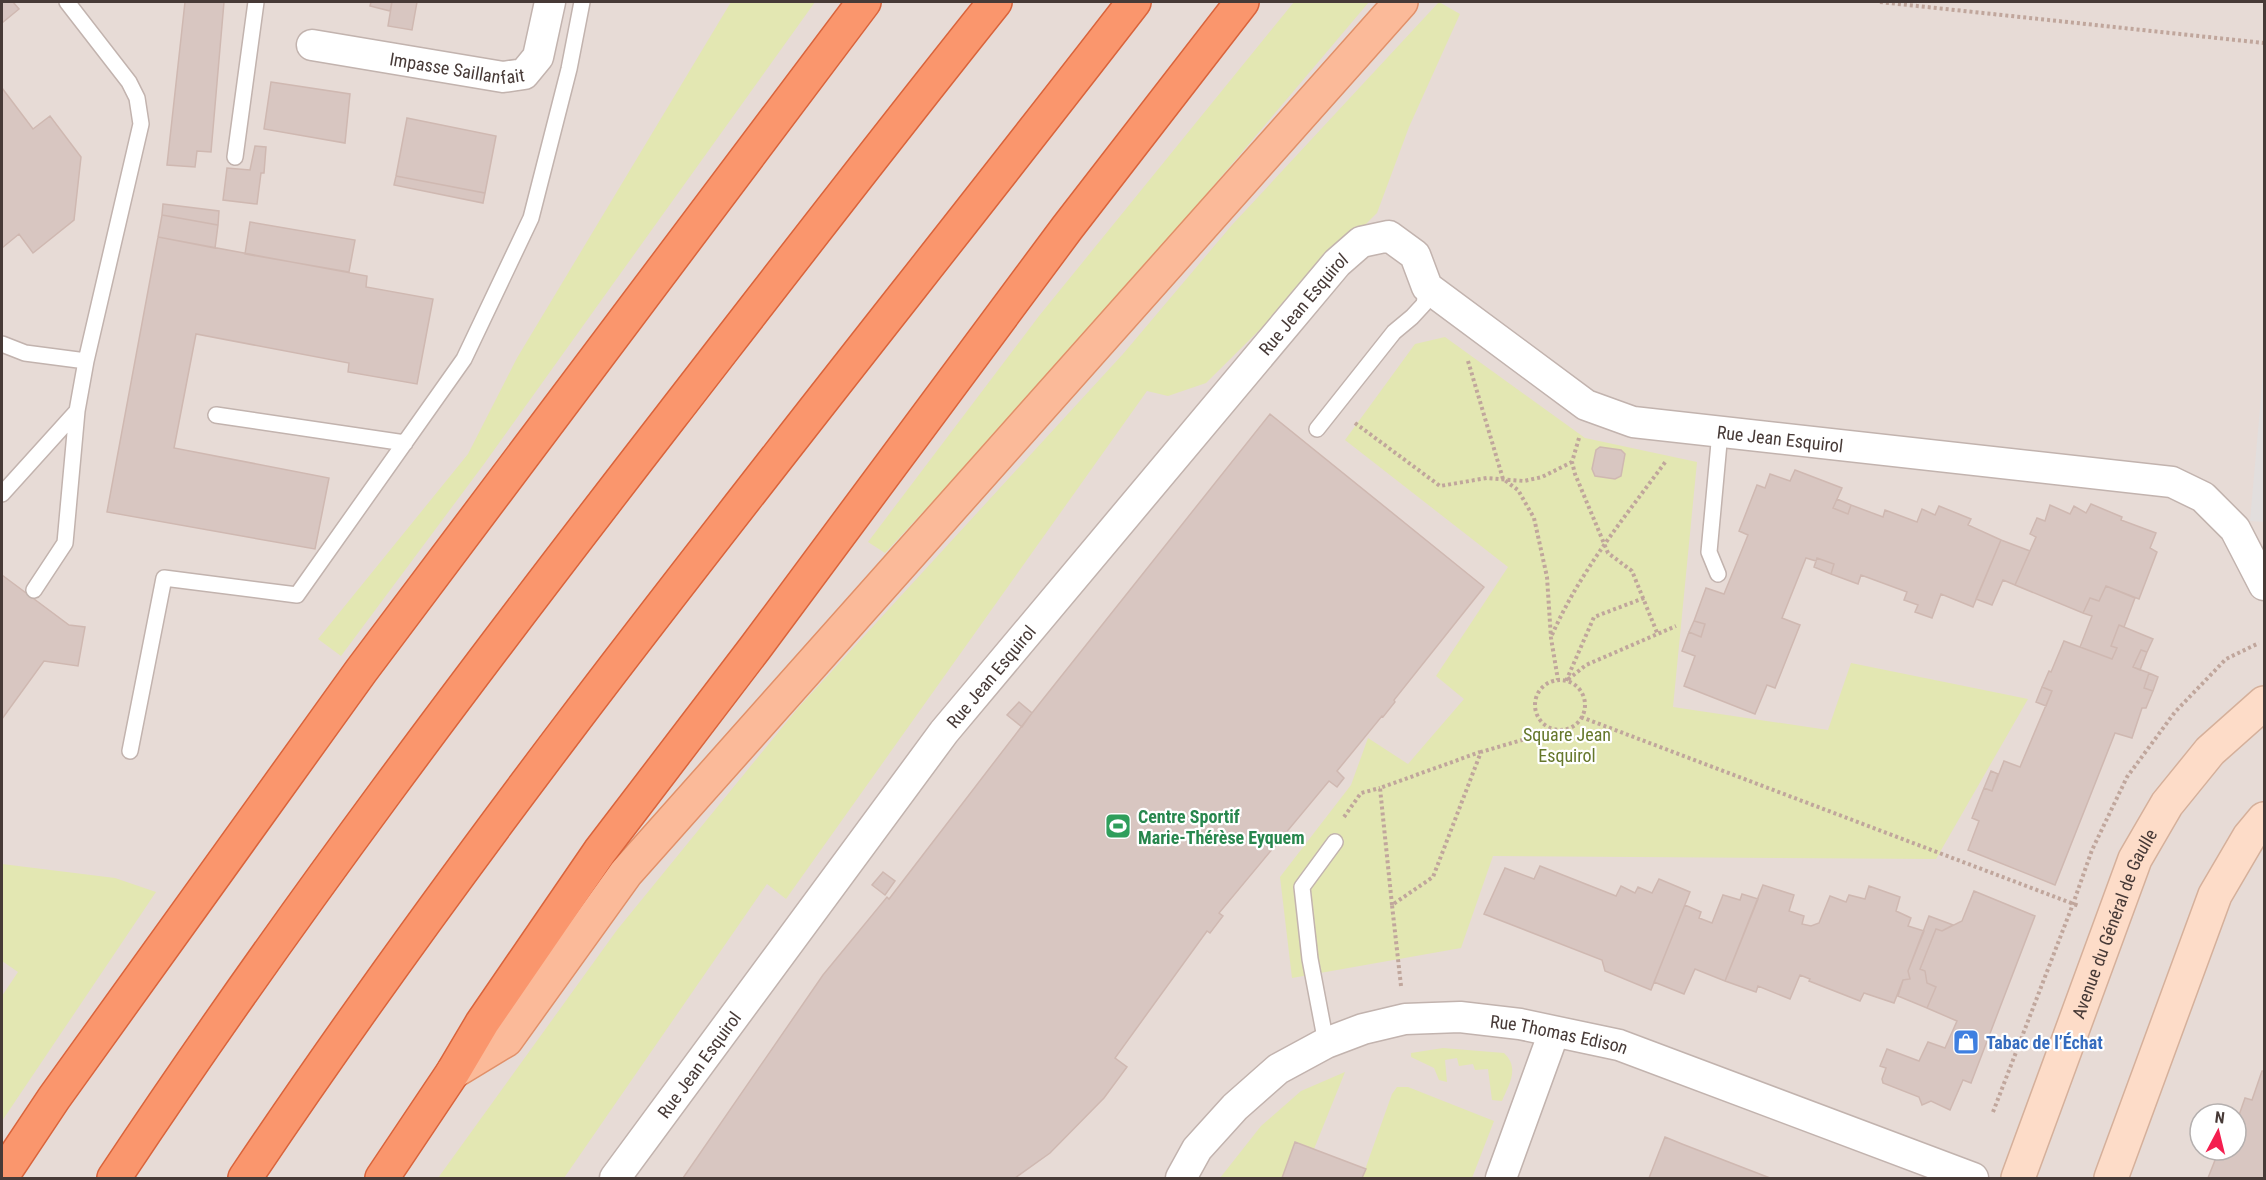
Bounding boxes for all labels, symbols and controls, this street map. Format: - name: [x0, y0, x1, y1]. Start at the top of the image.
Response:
- street label: Impasse Saillanfait: [388, 48, 526, 88]
- street label: Rue Jean Esquirol: [1254, 248, 1352, 359]
- street label: Rue Jean Esquirol: [1716, 421, 1844, 456]
- street label: Rue Jean Esquirol: [942, 621, 1040, 732]
- park label: Square Jean Esquirol: [1523, 724, 1611, 766]
- place label: Centre Sportif Marie-Thérèse Eyquem: [1138, 806, 1305, 848]
- sports icon: Centre Sportif Marie-Thérèse Eyquem: [1103, 811, 1133, 841]
- street label: Avenue du Général de Gaulle: [2067, 825, 2161, 1021]
- street label: Rue Jean Esquirol: [653, 1007, 745, 1122]
- street label: Rue Thomas Edison: [1489, 1010, 1631, 1058]
- shop icon: Tabac de l’Échat: [1951, 1027, 1981, 1057]
- place label: Tabac de l’Échat: [1986, 1032, 2103, 1053]
- north arrow: [2188, 1102, 2248, 1162]
- text: N: [2214, 1108, 2226, 1128]

